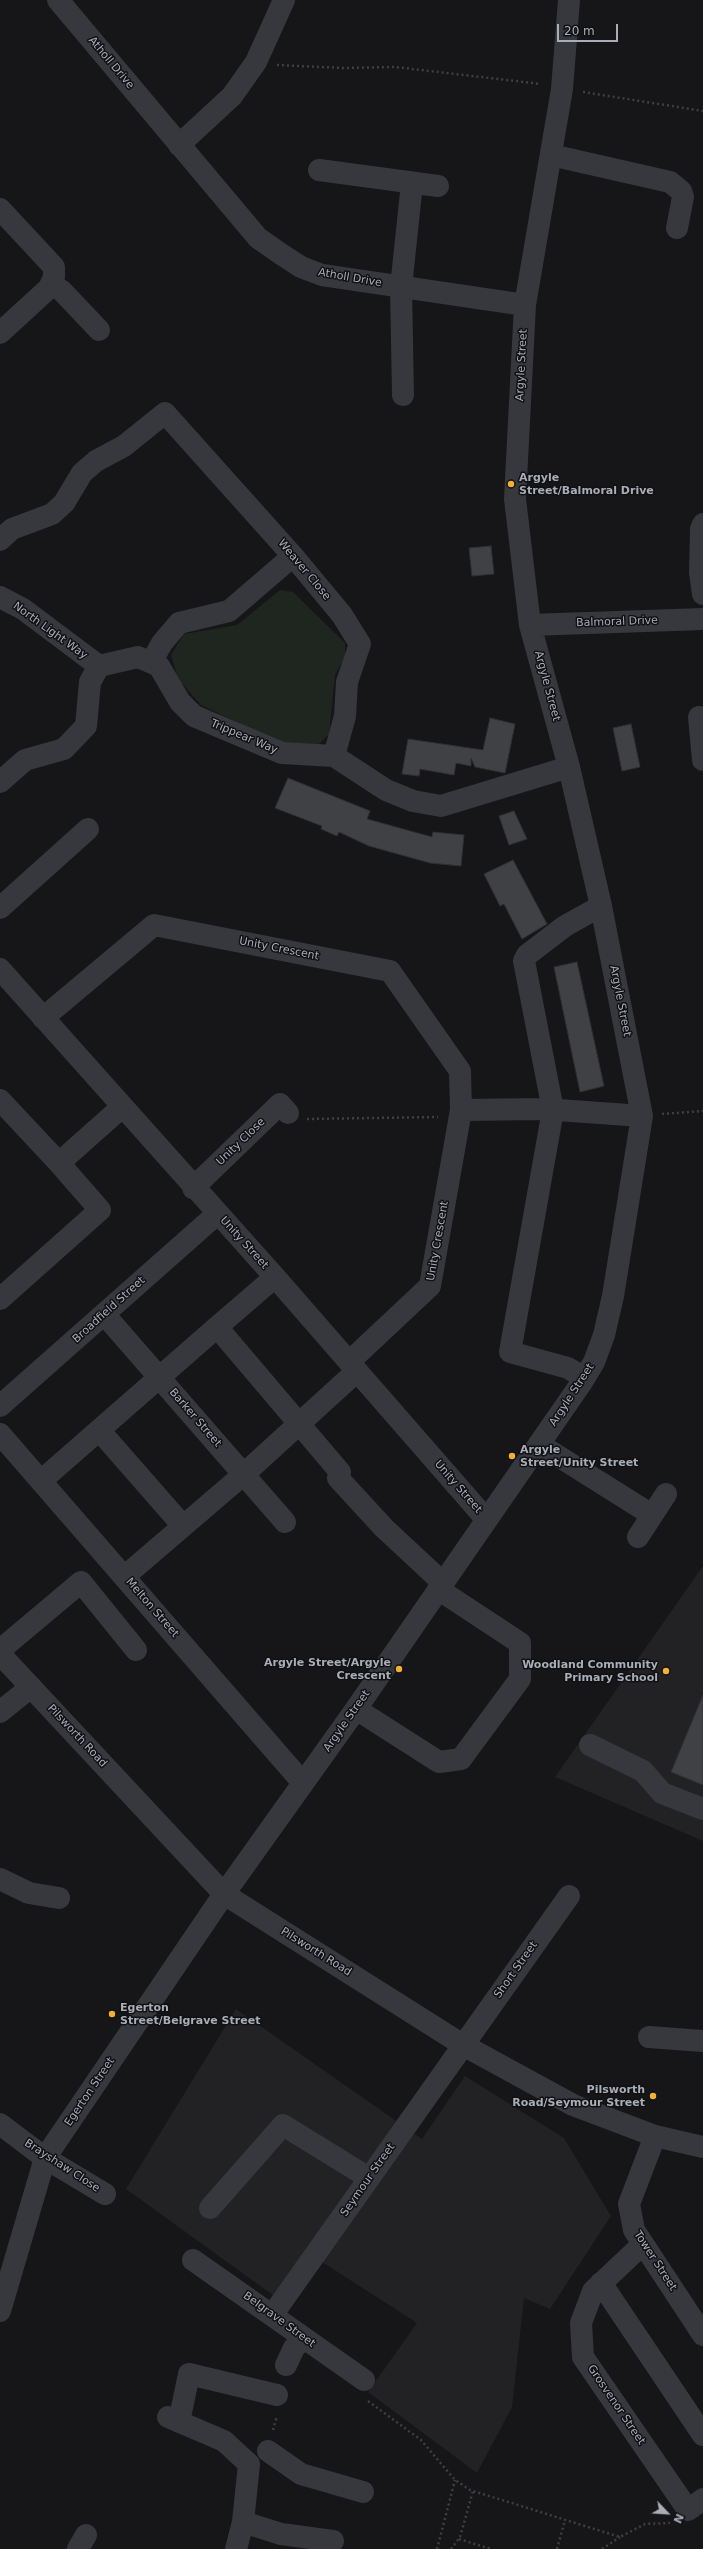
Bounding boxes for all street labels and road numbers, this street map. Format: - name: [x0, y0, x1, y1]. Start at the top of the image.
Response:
- street label: Atholl Drive: [85, 34, 137, 92]
- street label: Atholl Drive: [317, 266, 383, 290]
- street label: Argyle Street: [514, 329, 530, 401]
- street label: Weaver Close: [275, 537, 333, 603]
- street label: North Light Way: [10, 600, 90, 662]
- street label: Balmoral Drive: [576, 614, 658, 630]
- street label: Argyle Street: [531, 649, 563, 723]
- street label: Trippear Way: [208, 717, 280, 757]
- street label: Unity Crescent: [238, 935, 320, 963]
- street label: Argyle Street: [607, 964, 633, 1038]
- street label: Unity Close: [214, 1116, 268, 1168]
- street label: Unity Crescent: [424, 1200, 452, 1282]
- street label: Unity Street: [217, 1214, 271, 1272]
- street label: Broadfield Street: [70, 1274, 148, 1346]
- street label: Argyle Street: [547, 1361, 597, 1429]
- street label: Barker Street: [166, 1386, 224, 1450]
- street label: Unity Street: [431, 1458, 485, 1516]
- street label: Melton Street: [123, 1576, 181, 1640]
- street label: Argyle Street: [321, 1688, 373, 1754]
- street label: Pilsworth Road: [45, 1702, 109, 1770]
- street label: Pilsworth Road: [278, 1925, 354, 1979]
- street label: Short Street: [492, 1939, 540, 2001]
- street label: Egerton Street: [62, 2055, 118, 2129]
- street label: Brayshaw Close: [22, 2137, 102, 2195]
- street label: Seymour Street: [338, 2141, 398, 2219]
- street label: Tower Street: [631, 2229, 679, 2293]
- street label: Belgrave Street: [240, 2289, 318, 2351]
- street label: Grosvenor Street: [584, 2362, 648, 2448]

